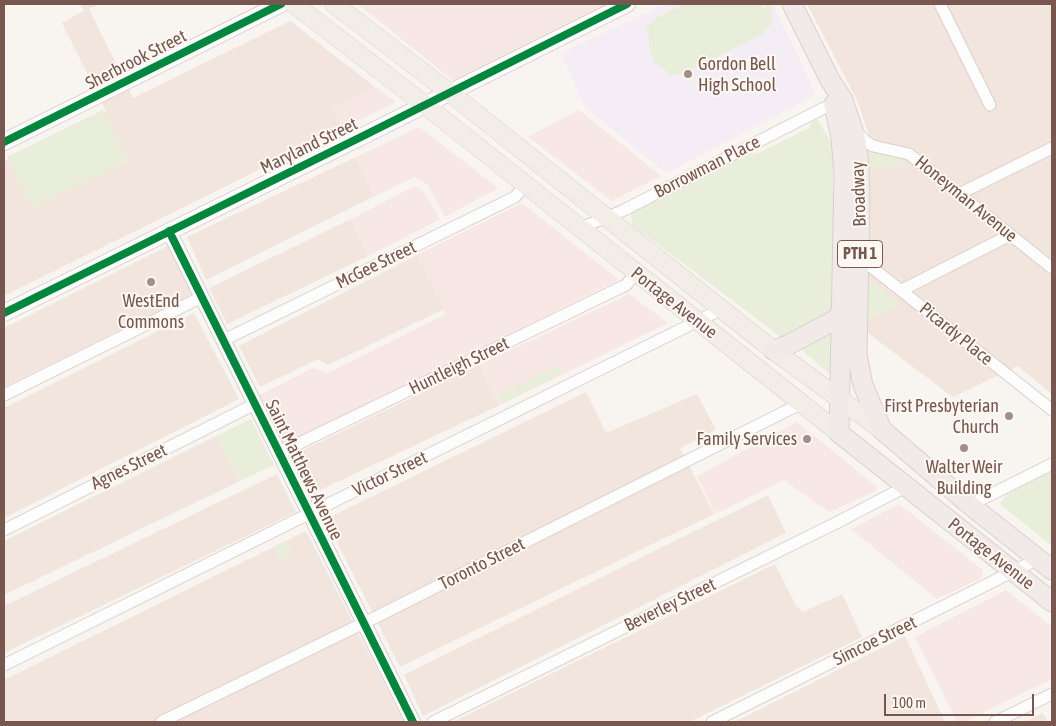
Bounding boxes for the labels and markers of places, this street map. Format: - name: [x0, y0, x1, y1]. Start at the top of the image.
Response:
- place label: Gordon Bell High School: [698, 53, 776, 96]
- marker: Gordon Bell High School: [682, 68, 694, 80]
- marker: WestEnd Commons: [145, 276, 157, 288]
- place label: WestEnd Commons: [118, 290, 184, 332]
- place label: First Presbyterian Church: [884, 395, 999, 438]
- marker: First Presbyterian Church: [1003, 410, 1015, 422]
- place label: Family Services: [696, 428, 797, 450]
- marker: Family Services: [801, 433, 813, 445]
- marker: Walter Weir Building: [958, 442, 970, 454]
- place label: Walter Weir Building: [926, 456, 1002, 498]

